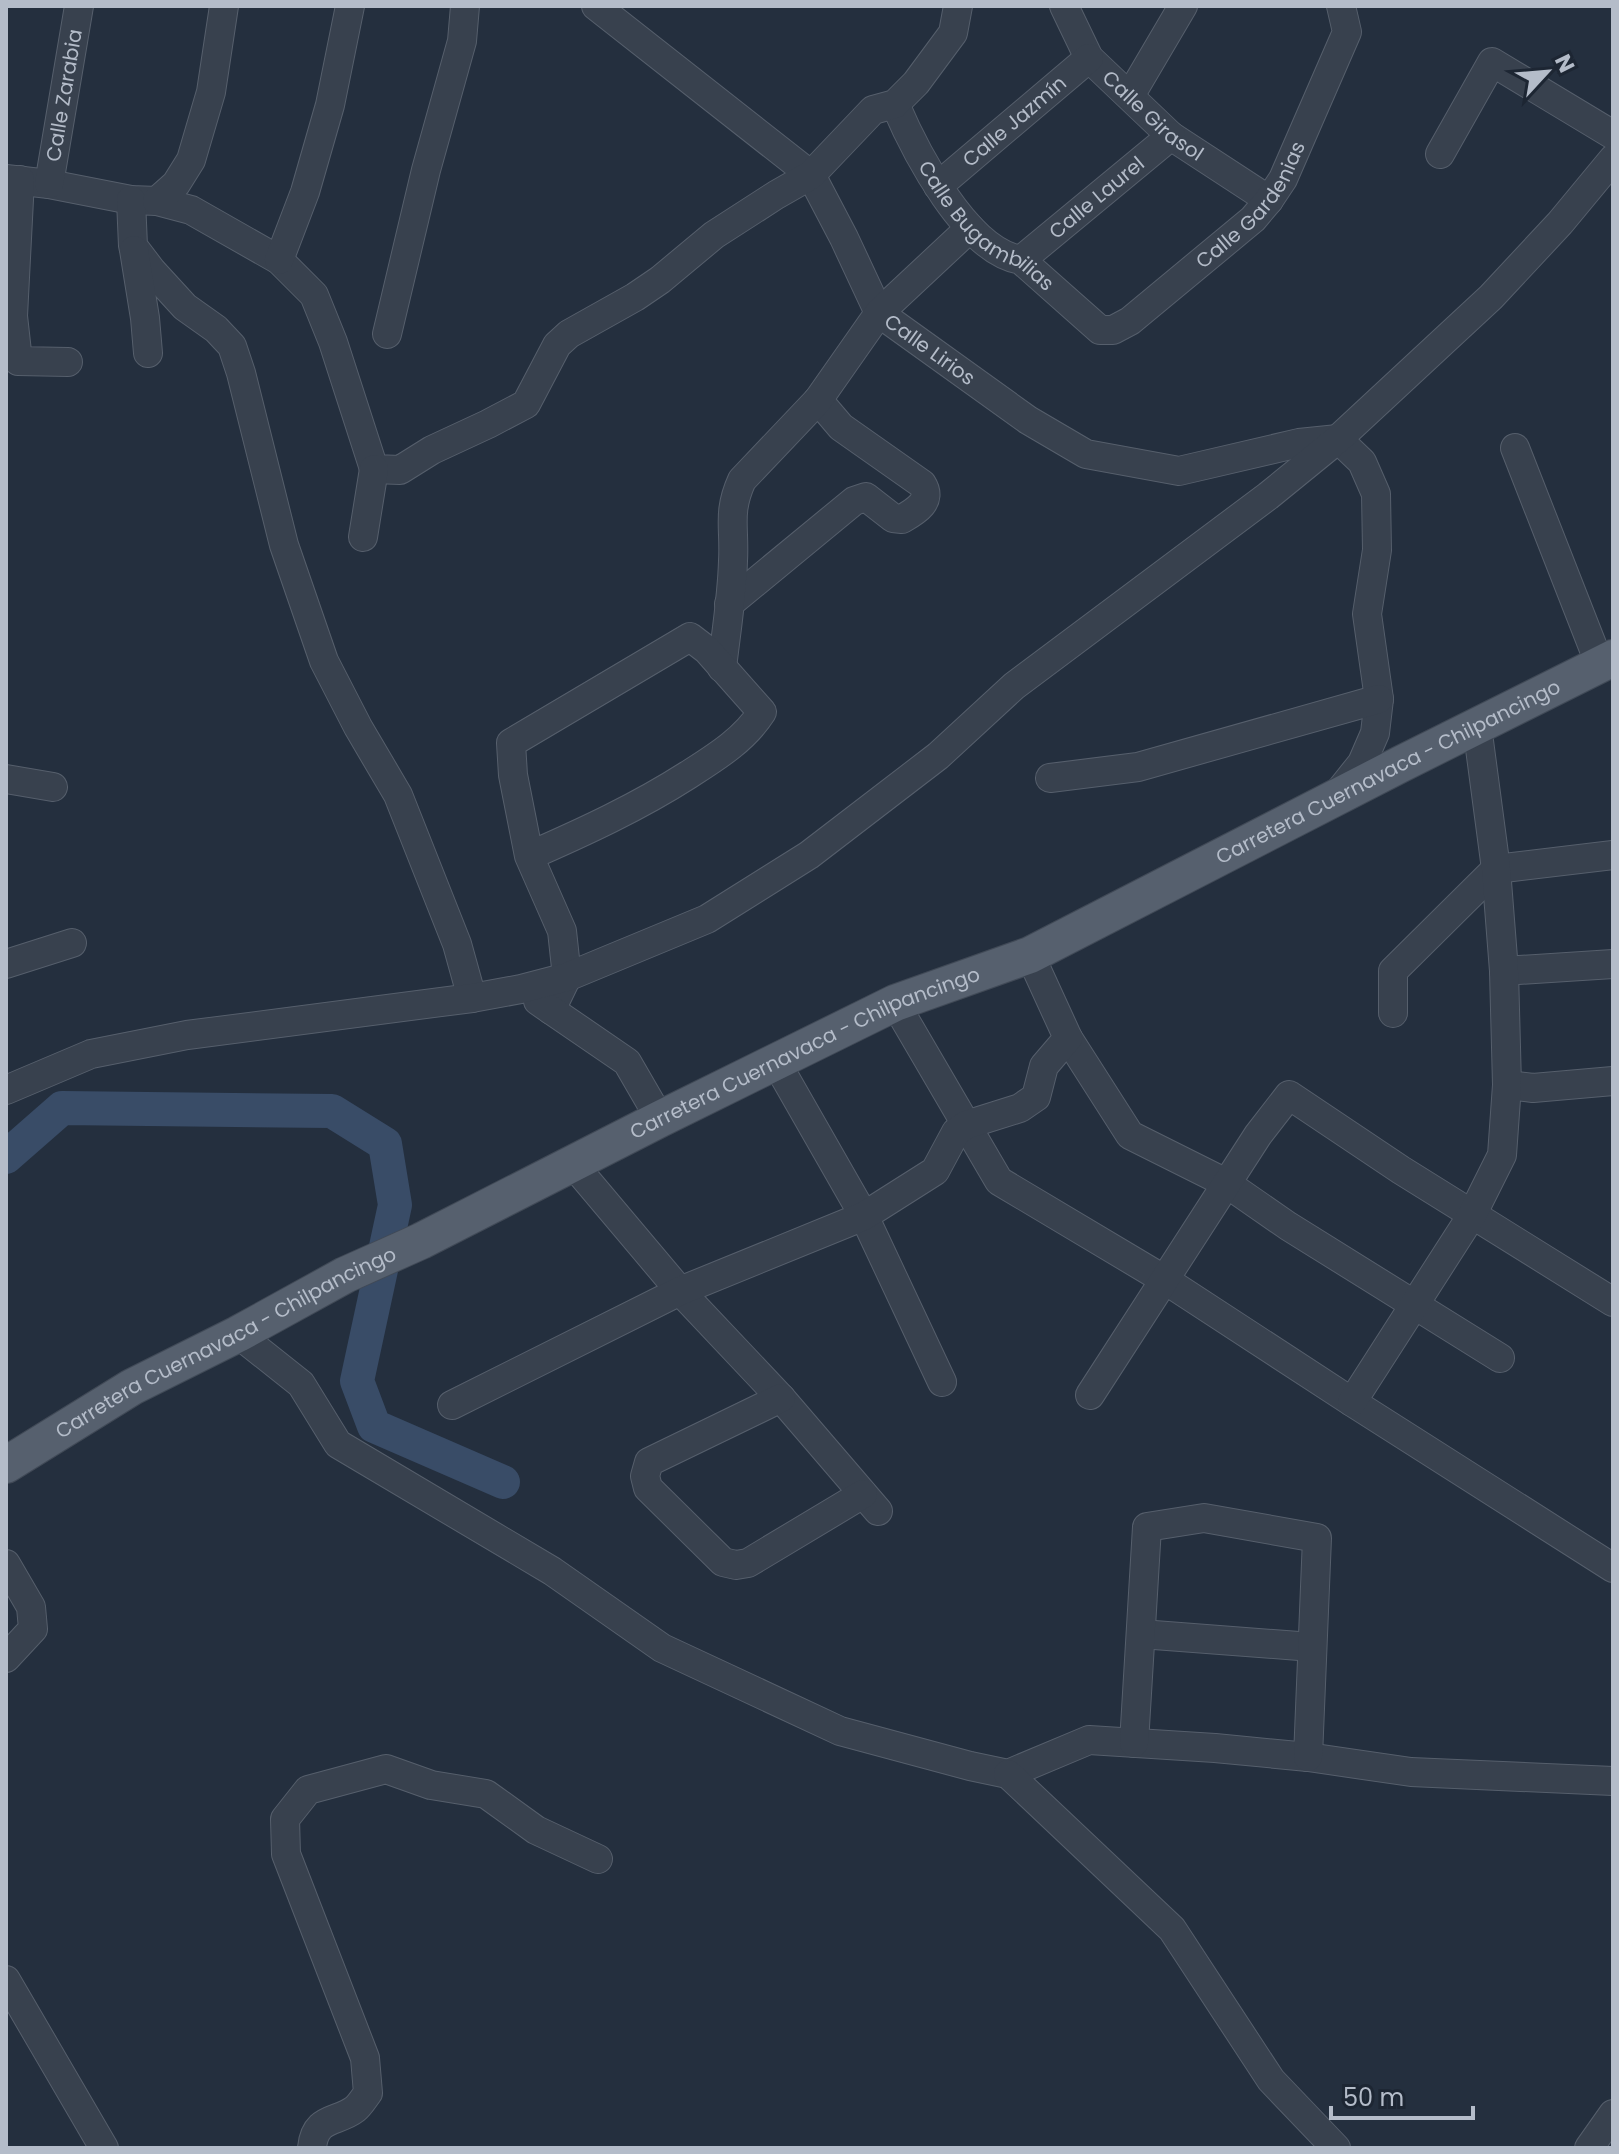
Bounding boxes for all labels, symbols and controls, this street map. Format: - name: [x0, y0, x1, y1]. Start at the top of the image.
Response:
- street label: Calle Zarabia: [39, 27, 89, 164]
- north arrow: [1507, 32, 1587, 112]
- text: N: [1547, 49, 1582, 78]
- street label: Calle Girasol: [1096, 64, 1209, 168]
- street label: Calle Jazmín: [956, 69, 1072, 173]
- street label: Calle Gardenias: [1190, 137, 1312, 275]
- street label: Calle Laurel: [1043, 150, 1150, 245]
- street label: Calle Bugambilias: [912, 155, 1060, 297]
- street label: Calle Lirios: [879, 307, 981, 392]
- street label: Carretera Cuernavaca - Chilpancingo: [1211, 673, 1565, 871]
- street label: Carretera Cuernavaca - Chilpancingo: [625, 960, 984, 1146]
- street label: Carretera Cuernavaca - Chilpancingo: [50, 1240, 401, 1445]
- scale bar: [1331, 2070, 1473, 2120]
- text: 50 m: [1343, 2081, 1404, 2114]

